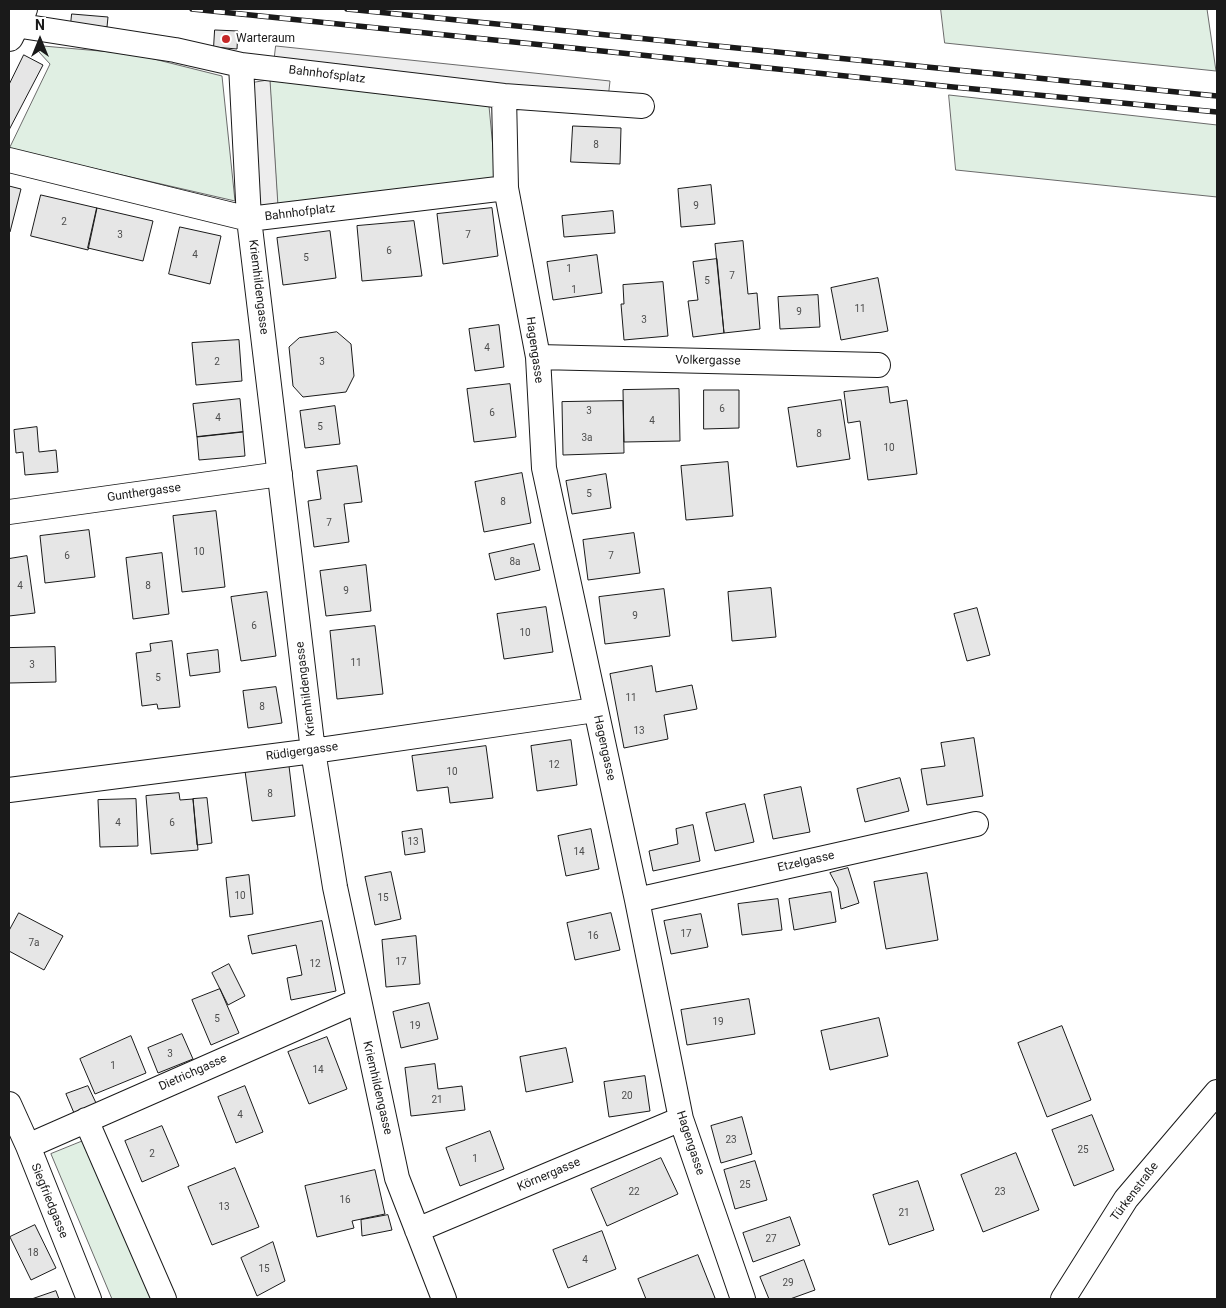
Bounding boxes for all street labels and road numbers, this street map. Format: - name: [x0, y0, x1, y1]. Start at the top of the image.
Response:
- street label: Bahnhofsplatz: [288, 63, 366, 87]
- street label: Bahnhofplatz: [264, 202, 336, 224]
- street label: Kriemhildengasse: [245, 239, 271, 335]
- street label: Hagengasse: [522, 316, 546, 384]
- street label: Volkergasse: [675, 353, 741, 369]
- street label: Gunthergasse: [106, 481, 182, 505]
- street label: Kriemhildengasse: [293, 641, 319, 737]
- street label: Hagengasse: [590, 714, 618, 782]
- street label: Rüdigergasse: [265, 740, 339, 764]
- street label: Etzelgasse: [776, 848, 836, 876]
- street label: Kriemhildengasse: [359, 1040, 395, 1136]
- street label: Dietrichgasse: [157, 1052, 229, 1094]
- street label: Hagengasse: [673, 1109, 707, 1177]
- street label: Körnergasse: [515, 1155, 583, 1195]
- street label: Türkenstraße: [1108, 1160, 1162, 1224]
- street label: Siegfriedgasse: [27, 1161, 71, 1241]

